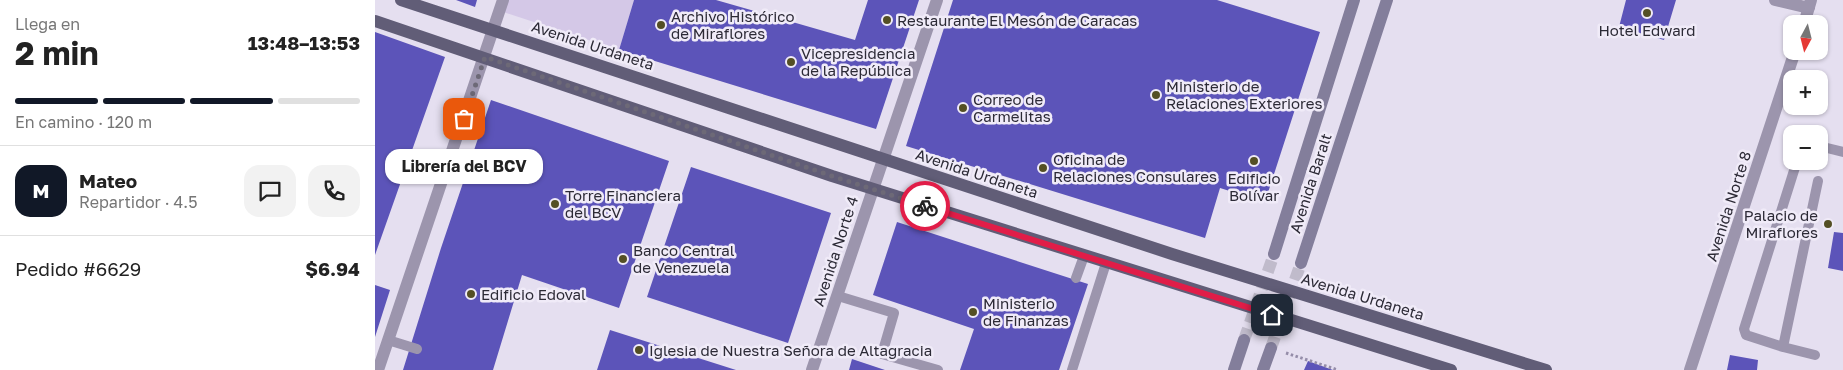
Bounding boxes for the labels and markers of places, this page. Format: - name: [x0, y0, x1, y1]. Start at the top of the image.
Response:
- place label: Archivo Histórico de Miraflores: [671, 7, 794, 42]
- marker: Hotel Edward: [1641, 7, 1653, 19]
- place label: Restaurante El Mesón de Caracas: [897, 11, 1137, 29]
- marker: Restaurante El Mesón de Caracas: [881, 14, 893, 26]
- marker: Archivo Histórico de Miraflores: [655, 19, 667, 31]
- place label: Hotel Edward: [1598, 21, 1696, 39]
- place label: Vicepresidencia de la República: [801, 44, 915, 79]
- marker: Vicepresidencia de la República: [785, 56, 797, 68]
- place label: Ministerio de Relaciones Exteriores: [1166, 77, 1323, 112]
- marker: Ministerio de Relaciones Exteriores: [1150, 89, 1162, 101]
- place label: Correo de Carmelitas: [973, 90, 1051, 125]
- pin: [443, 98, 485, 140]
- marker: Correo de Carmelitas: [957, 102, 969, 114]
- callout: Librería del BCV: [385, 149, 543, 184]
- place label: Oficina de Relaciones Consulares: [1053, 150, 1217, 185]
- marker: Edificio Bolívar: [1248, 155, 1260, 167]
- marker: Oficina de Relaciones Consulares: [1037, 162, 1049, 174]
- place label: Edificio Bolívar: [1228, 169, 1280, 204]
- place label: Torre Financiera del BCV: [565, 186, 681, 221]
- marker: Torre Financiera del BCV: [549, 198, 561, 210]
- place label: Palacio de Miraflores: [1744, 206, 1818, 241]
- marker: Palacio de Miraflores: [1822, 218, 1834, 230]
- place label: Banco Central de Venezuela: [633, 241, 735, 276]
- marker: Banco Central de Venezuela: [617, 253, 629, 265]
- place label: Edificio Edoval: [481, 285, 586, 303]
- marker: Edificio Edoval: [465, 288, 477, 300]
- place label: Ministerio de Finanzas: [983, 294, 1069, 329]
- pin: [1251, 294, 1293, 336]
- marker: Ministerio de Finanzas: [967, 306, 979, 318]
- place label: Iglesia de Nuestra Señora de Altagracia: [649, 341, 932, 359]
- marker: Iglesia de Nuestra Señora de Altagracia: [633, 344, 645, 356]

